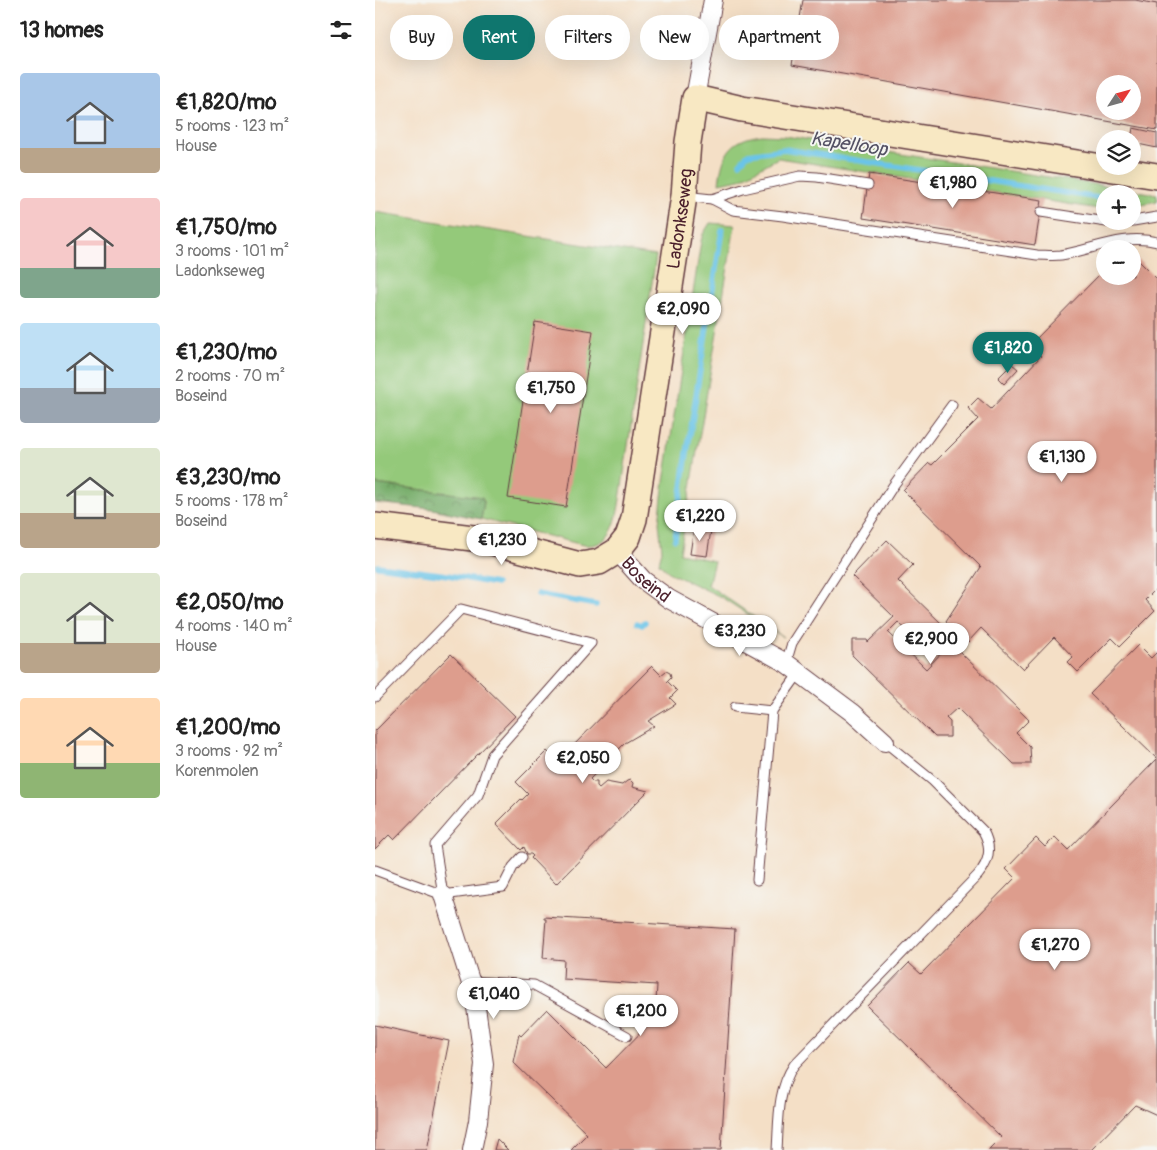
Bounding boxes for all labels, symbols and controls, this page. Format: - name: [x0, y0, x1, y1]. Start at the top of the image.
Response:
- chip: Buy: [390, 15, 453, 60]
- chip: Rent: [463, 15, 535, 60]
- chip: Filters: [545, 15, 630, 60]
- chip: New: [640, 15, 709, 60]
- chip: Apartment: [719, 15, 839, 60]
- icon: filters: [327, 16, 355, 44]
- text: 13 homes: [20, 17, 103, 44]
- north arrow: [1096, 75, 1141, 120]
- map controls: [1096, 75, 1141, 285]
- text: €1,820/mo: [175, 89, 277, 116]
- icon: home: [60, 93, 120, 153]
- text: 5 rooms · 123 m²: [175, 116, 289, 136]
- water label: Kapelloop: [809, 126, 890, 162]
- button: layers: [1096, 130, 1141, 175]
- text: House: [175, 136, 217, 156]
- pin: €1,980: [912, 166, 994, 209]
- street label: Ladonkseweg: [661, 168, 698, 271]
- text: €1,980: [929, 173, 977, 193]
- button: +: [1096, 185, 1141, 230]
- text: €1,750/mo: [175, 214, 277, 241]
- icon: home: [60, 218, 120, 278]
- button: −: [1096, 240, 1141, 285]
- text: 3 rooms · 101 m²: [175, 241, 289, 261]
- text: Ladonkseweg: [175, 261, 265, 281]
- pin: €2,090: [642, 292, 724, 335]
- text: €2,090: [656, 299, 710, 319]
- pin: €1,820: [967, 332, 1049, 374]
- text: €1,820: [984, 338, 1032, 358]
- text: €1,230/mo: [175, 339, 277, 366]
- icon: home: [60, 343, 120, 403]
- text: 2 rooms · 70 m²: [175, 366, 285, 386]
- pin: €1,750: [510, 372, 592, 414]
- text: €1,750: [527, 378, 575, 398]
- text: Boseind: [175, 386, 227, 406]
- pin: €1,130: [1021, 440, 1103, 483]
- text: €1,130: [1039, 447, 1086, 467]
- text: €3,230/mo: [175, 464, 281, 491]
- icon: home: [60, 468, 120, 528]
- text: 5 rooms · 178 m²: [175, 491, 288, 511]
- pin: €1,220: [659, 500, 741, 542]
- text: €1,220: [675, 506, 725, 526]
- text: Boseind: [175, 511, 227, 531]
- pin: €1,230: [461, 524, 543, 566]
- text: €1,230: [477, 530, 527, 550]
- street label: Boseind: [616, 552, 675, 608]
- text: €2,050/mo: [175, 589, 283, 616]
- icon: home: [60, 593, 120, 653]
- pin: €3,230: [699, 614, 781, 657]
- text: 4 rooms · 140 m²: [175, 616, 293, 636]
- text: €3,230: [714, 621, 766, 641]
- pin: €2,900: [890, 622, 972, 665]
- text: €2,900: [904, 629, 958, 649]
- text: House: [175, 636, 217, 656]
- text: €1,200/mo: [175, 714, 280, 741]
- icon: home: [60, 718, 120, 778]
- text: 3 rooms · 92 m²: [175, 741, 283, 761]
- pin: €2,050: [542, 742, 624, 784]
- text: €2,050: [556, 748, 610, 768]
- text: Korenmolen: [175, 761, 259, 781]
- pin: €1,270: [1014, 928, 1096, 971]
- text: €1,270: [1030, 935, 1080, 955]
- pin: €1,040: [453, 978, 535, 1020]
- text: €1,040: [468, 984, 520, 1004]
- pin: €1,200: [600, 994, 682, 1037]
- text: €1,200: [615, 1001, 667, 1021]

